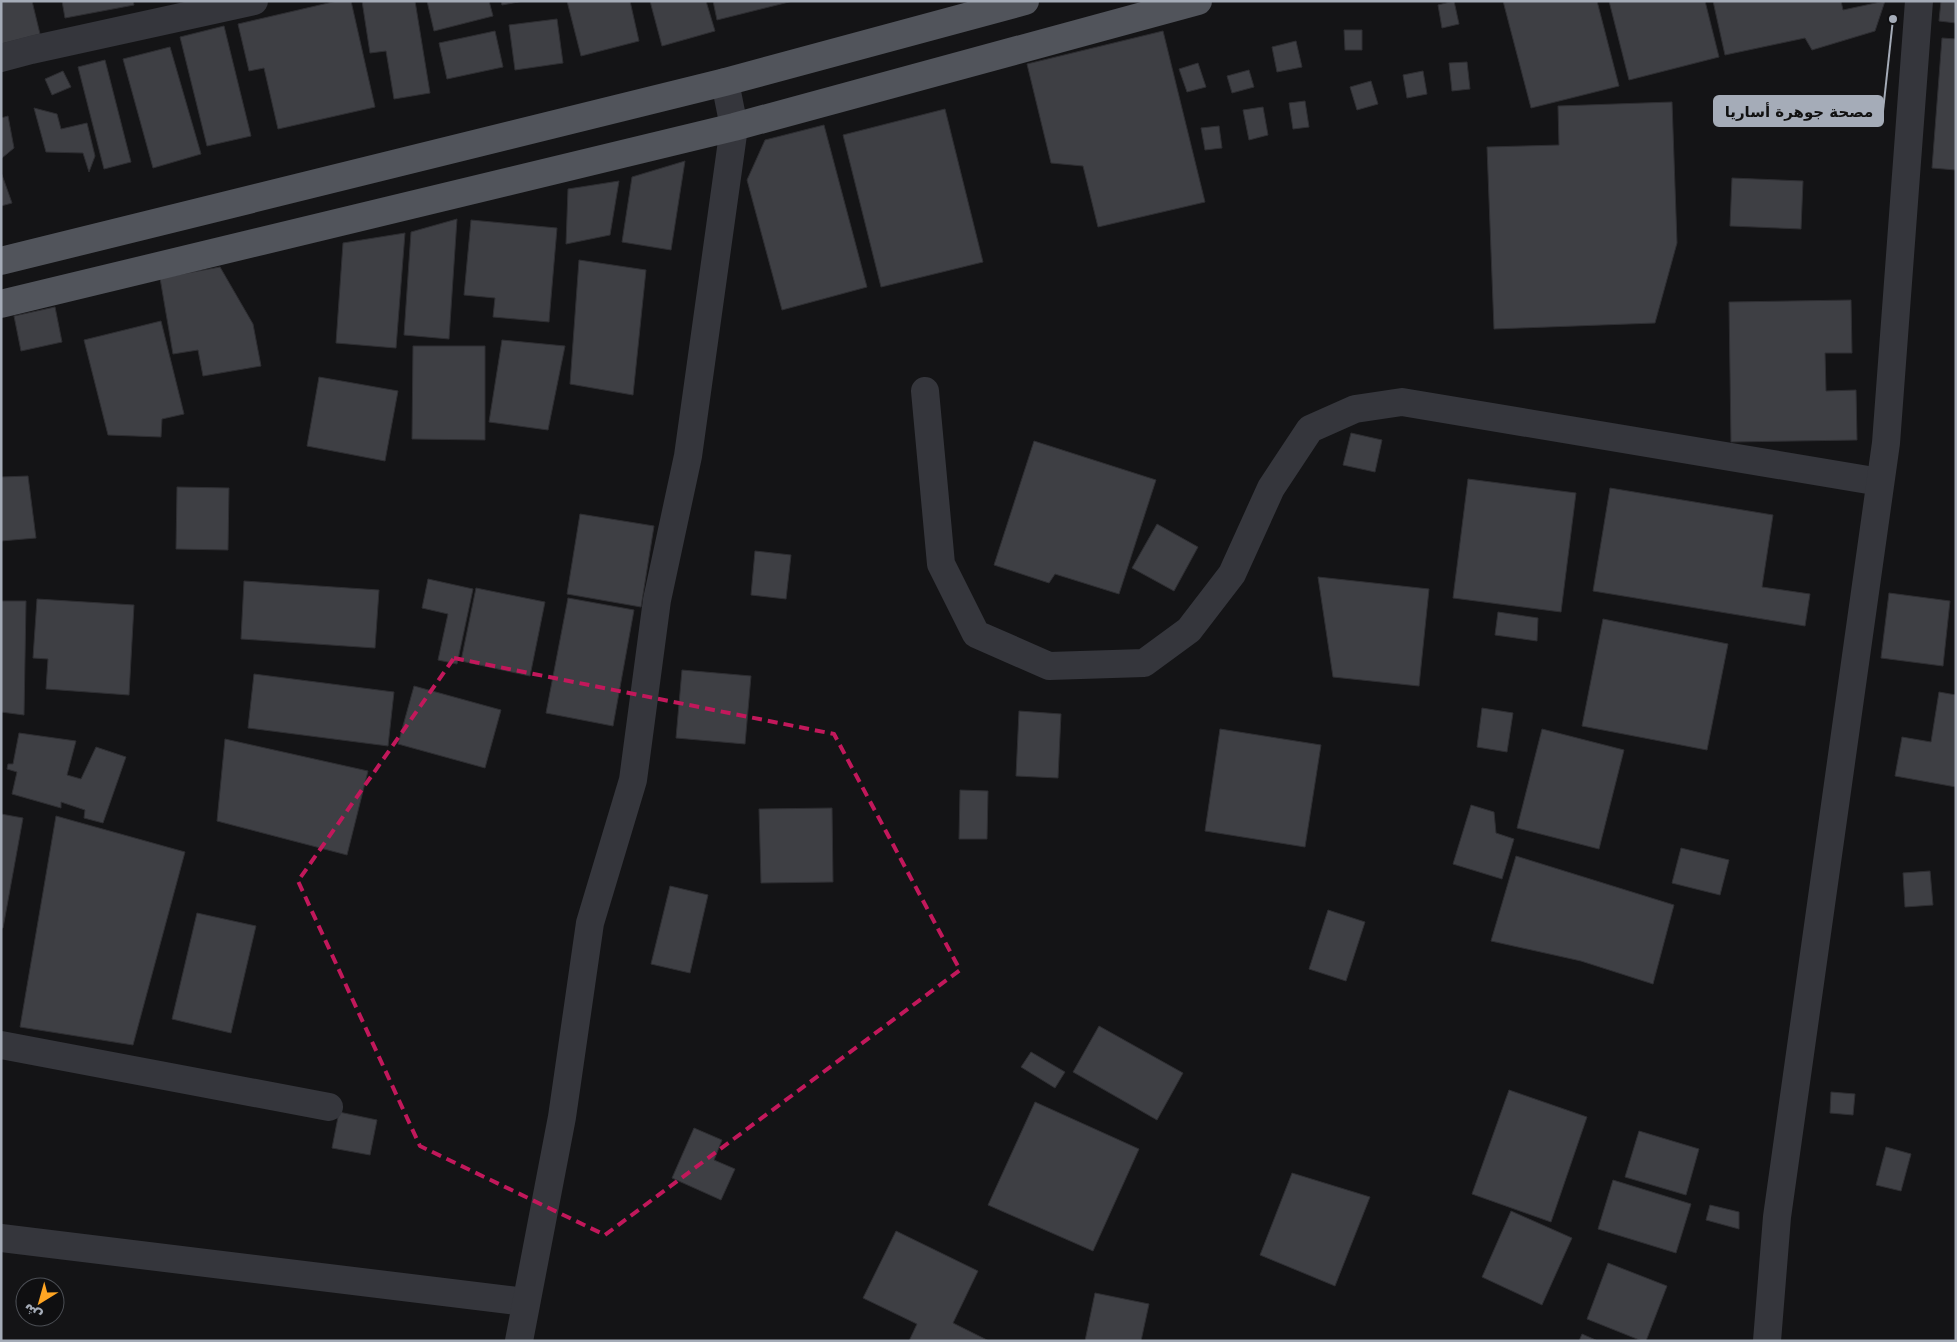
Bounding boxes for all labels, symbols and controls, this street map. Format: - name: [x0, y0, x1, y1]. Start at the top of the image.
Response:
- callout: مصحة جوهرة أساريا: [1714, 96, 1883, 126]
- text: مصحة جوهرة أساريا: [1725, 102, 1873, 121]
- north arrow: [15, 1277, 65, 1327]
- text: ش: [20, 1300, 45, 1325]

